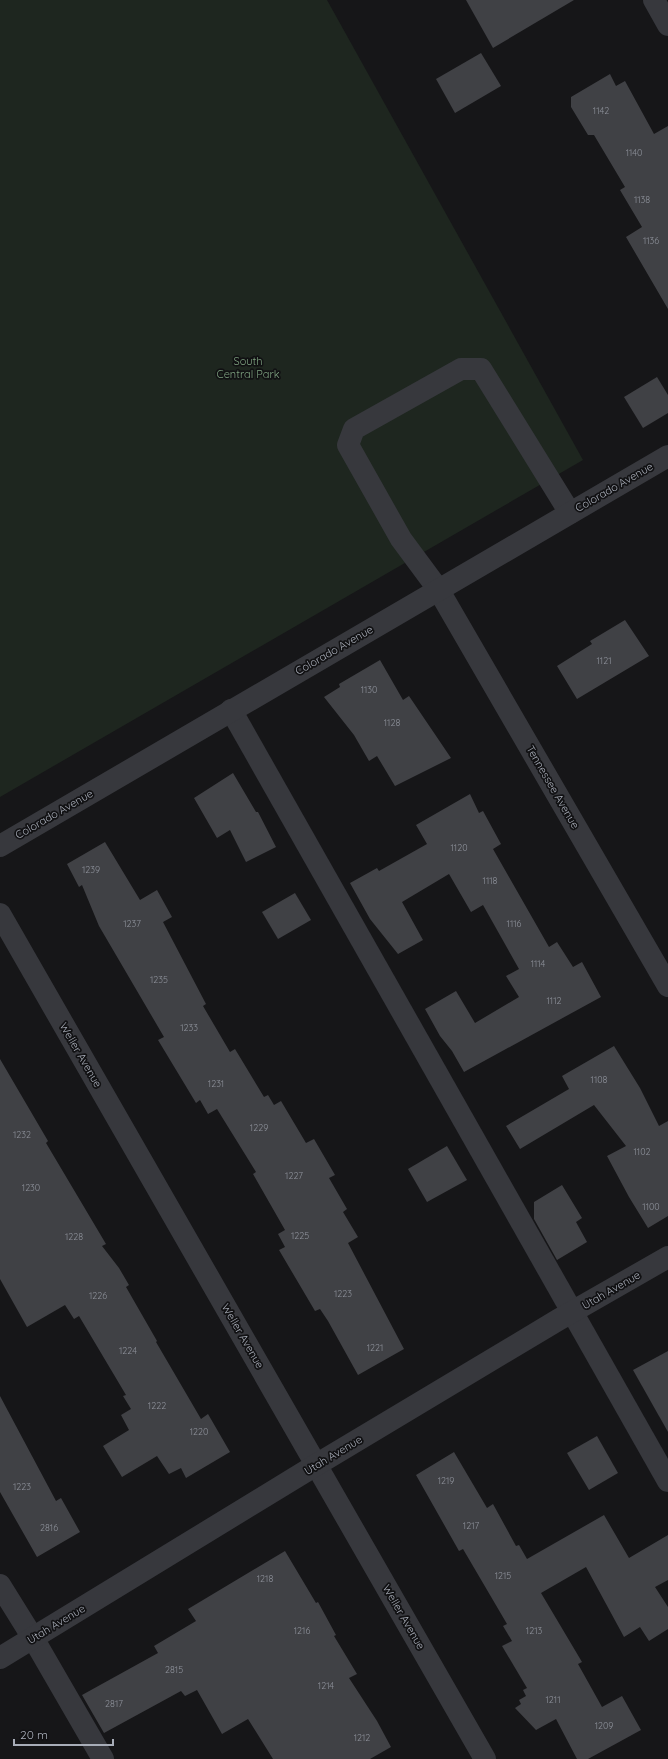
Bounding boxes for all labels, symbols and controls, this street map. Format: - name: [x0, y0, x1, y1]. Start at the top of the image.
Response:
- house number: 1142: [593, 105, 609, 116]
- house number: 1140: [626, 147, 642, 158]
- house number: 1138: [634, 194, 650, 205]
- house number: 1136: [643, 235, 659, 246]
- park label: South Central Park: [216, 354, 280, 381]
- street label: Colorado Avenue: [573, 459, 655, 515]
- street label: Colorado Avenue: [293, 622, 375, 678]
- house number: 1121: [597, 655, 611, 666]
- house number: 1130: [361, 684, 377, 695]
- house number: 1128: [384, 717, 400, 728]
- street label: Tennessee Avenue: [523, 743, 583, 831]
- street label: Colorado Avenue: [13, 786, 95, 842]
- house number: 1120: [450, 842, 468, 853]
- house number: 1239: [82, 864, 100, 875]
- house number: 1118: [483, 875, 498, 886]
- house number: 1237: [123, 918, 141, 929]
- house number: 1116: [507, 918, 522, 929]
- house number: 1114: [531, 958, 546, 969]
- house number: 1235: [150, 974, 168, 985]
- house number: 1112: [547, 995, 561, 1006]
- street label: Weller Avenue: [57, 1020, 105, 1090]
- house number: 1233: [180, 1022, 198, 1033]
- house number: 1108: [591, 1074, 608, 1085]
- house number: 1231: [208, 1078, 224, 1089]
- house number: 1229: [250, 1122, 268, 1133]
- house number: 1232: [13, 1129, 31, 1140]
- house number: 1102: [633, 1146, 651, 1157]
- house number: 1227: [285, 1170, 303, 1181]
- house number: 1230: [22, 1182, 40, 1193]
- house number: 1100: [642, 1201, 660, 1212]
- house number: 1225: [291, 1230, 309, 1241]
- house number: 1228: [65, 1231, 83, 1242]
- street label: Utah Avenue: [579, 1268, 643, 1312]
- house number: 1223: [334, 1288, 352, 1299]
- house number: 1226: [89, 1290, 107, 1301]
- street label: Weller Avenue: [219, 1301, 267, 1371]
- house number: 1221: [367, 1342, 383, 1353]
- house number: 1224: [119, 1345, 137, 1356]
- house number: 1222: [148, 1400, 166, 1411]
- house number: 1220: [190, 1426, 208, 1437]
- street label: Utah Avenue: [301, 1432, 365, 1478]
- house number: 1219: [438, 1475, 454, 1486]
- house number: 1223: [13, 1481, 31, 1492]
- house number: 1217: [463, 1520, 480, 1531]
- house number: 2816: [40, 1522, 58, 1533]
- house number: 1215: [495, 1570, 511, 1581]
- house number: 1218: [257, 1573, 273, 1584]
- street label: Weller Avenue: [380, 1582, 428, 1652]
- street label: Utah Avenue: [24, 1601, 88, 1647]
- house number: 1216: [294, 1625, 310, 1636]
- house number: 1213: [526, 1625, 542, 1636]
- house number: 2815: [165, 1664, 183, 1675]
- house number: 1214: [318, 1680, 334, 1691]
- house number: 1211: [546, 1694, 560, 1705]
- house number: 2817: [105, 1698, 123, 1709]
- house number: 1209: [595, 1720, 613, 1731]
- scale bar: [14, 1721, 113, 1747]
- text: 20 m: [20, 1727, 48, 1742]
- house number: 1212: [354, 1732, 370, 1743]

